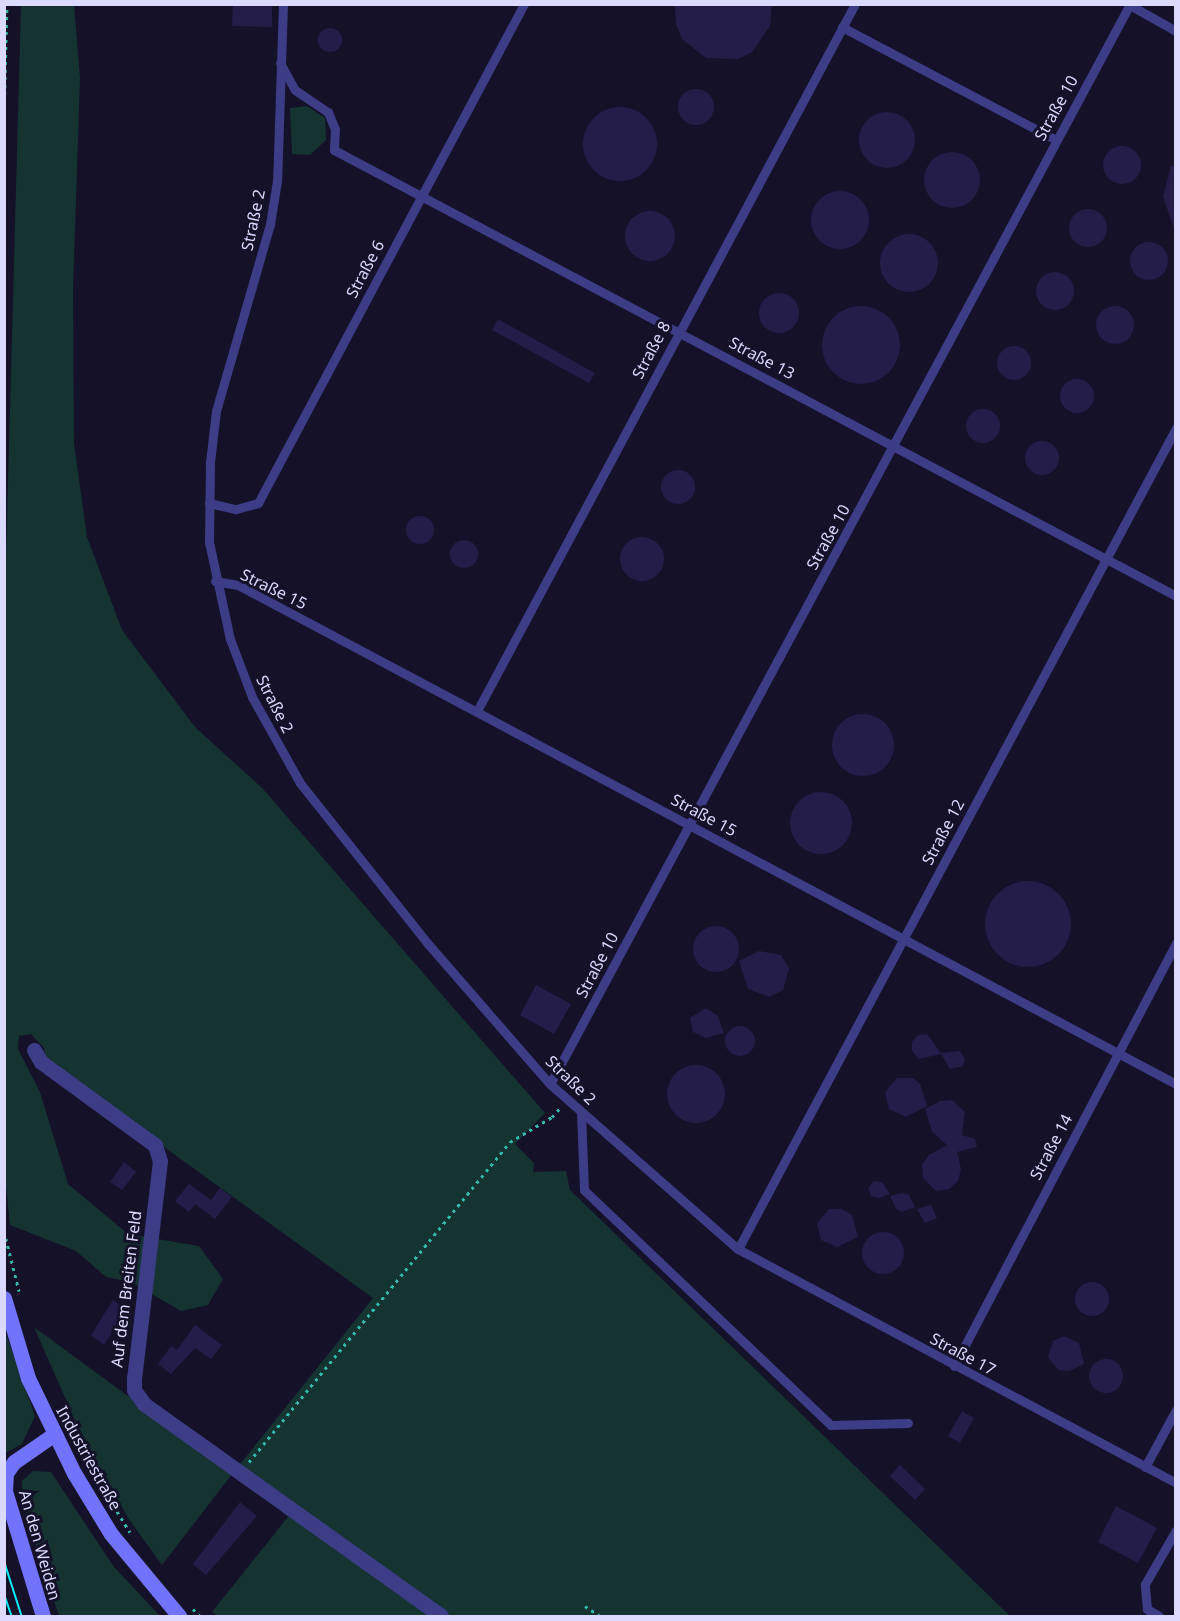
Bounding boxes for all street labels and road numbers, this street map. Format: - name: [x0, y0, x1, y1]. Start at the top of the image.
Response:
- street label: Straße 10: [1030, 72, 1082, 144]
- street label: Straße 2: [237, 188, 269, 252]
- street label: Straße 6: [342, 237, 388, 301]
- street label: Straße 8: [628, 318, 674, 382]
- street label: Straße 13: [726, 333, 798, 383]
- street label: Straße 10: [802, 501, 854, 573]
- street label: Straße 15: [238, 565, 310, 613]
- street label: Straße 2: [252, 672, 298, 736]
- street label: Straße 15: [668, 790, 740, 840]
- street label: Straße 12: [918, 796, 968, 868]
- street label: Straße 10: [572, 929, 622, 1001]
- street label: Straße 2: [542, 1051, 600, 1109]
- street label: Straße 14: [1026, 1111, 1076, 1183]
- street label: Auf dem Breiten Feld: [107, 1210, 145, 1368]
- street label: Straße 17: [927, 1329, 999, 1379]
- street label: Industriestraße: [52, 1403, 126, 1513]
- street label: An den Weiden: [15, 1488, 65, 1602]

